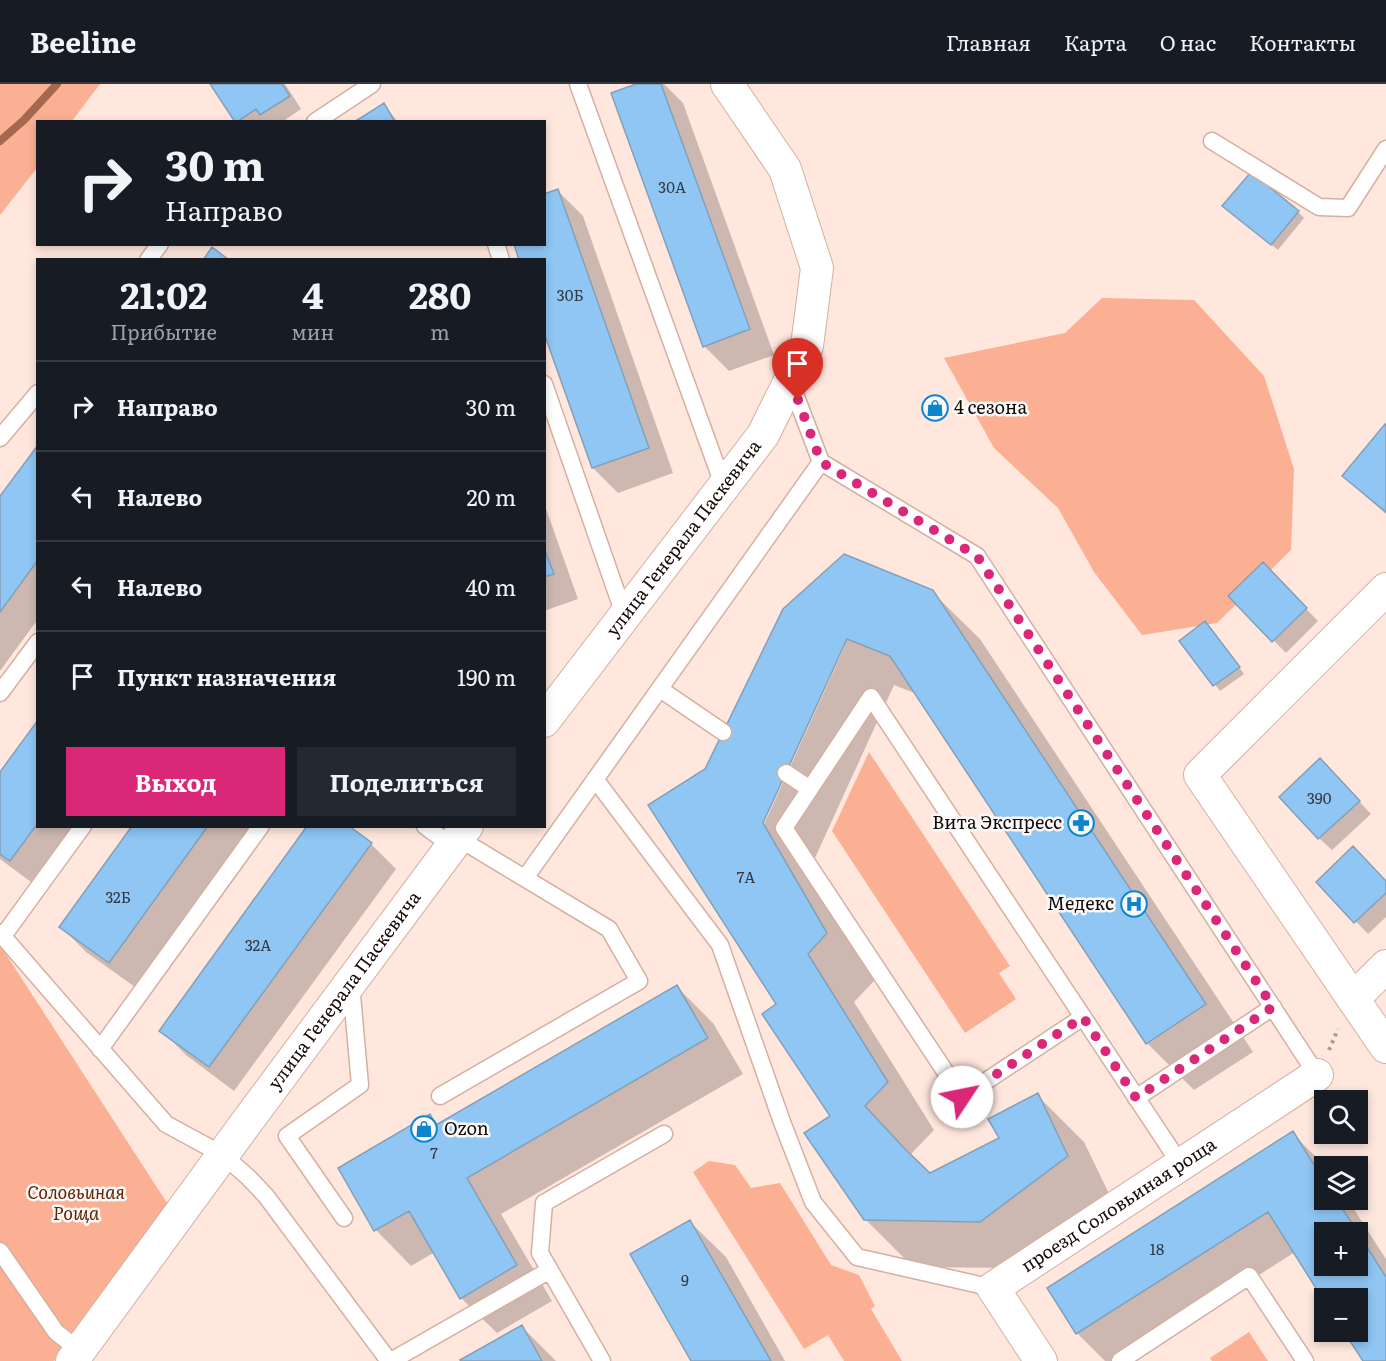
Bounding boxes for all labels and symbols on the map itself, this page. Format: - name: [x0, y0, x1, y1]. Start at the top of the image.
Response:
- house number: 30А: [658, 175, 686, 198]
- house number: 30Б: [557, 283, 583, 306]
- pin: [772, 338, 823, 400]
- shop icon: 4 сезона: [920, 393, 950, 423]
- place label: 4 сезона: [954, 393, 1027, 420]
- street label: улица Генерала Паскевича: [599, 433, 767, 642]
- house number: 390: [1307, 786, 1332, 809]
- place label: Вита Экспресс: [932, 808, 1062, 835]
- pharmacy icon: Вита Экспресс: [1066, 808, 1096, 838]
- house number: 7А: [737, 865, 755, 888]
- street label: улица Генерала Паскевича: [261, 884, 426, 1095]
- house number: 32Б: [105, 885, 131, 908]
- place label: Медекс: [1047, 889, 1114, 916]
- hospital icon: Медекс: [1119, 889, 1149, 919]
- house number: 32А: [245, 933, 271, 956]
- position arrow: [930, 1065, 994, 1129]
- shop icon: Ozon: [409, 1114, 439, 1144]
- place label: Ozon: [444, 1114, 489, 1141]
- street label: проезд Соловьиная роща: [1015, 1130, 1221, 1278]
- house number: 7: [430, 1141, 438, 1164]
- park label: Соловьиная Роща: [27, 1178, 125, 1226]
- house number: 18: [1150, 1237, 1164, 1260]
- house number: 9: [681, 1268, 689, 1291]

